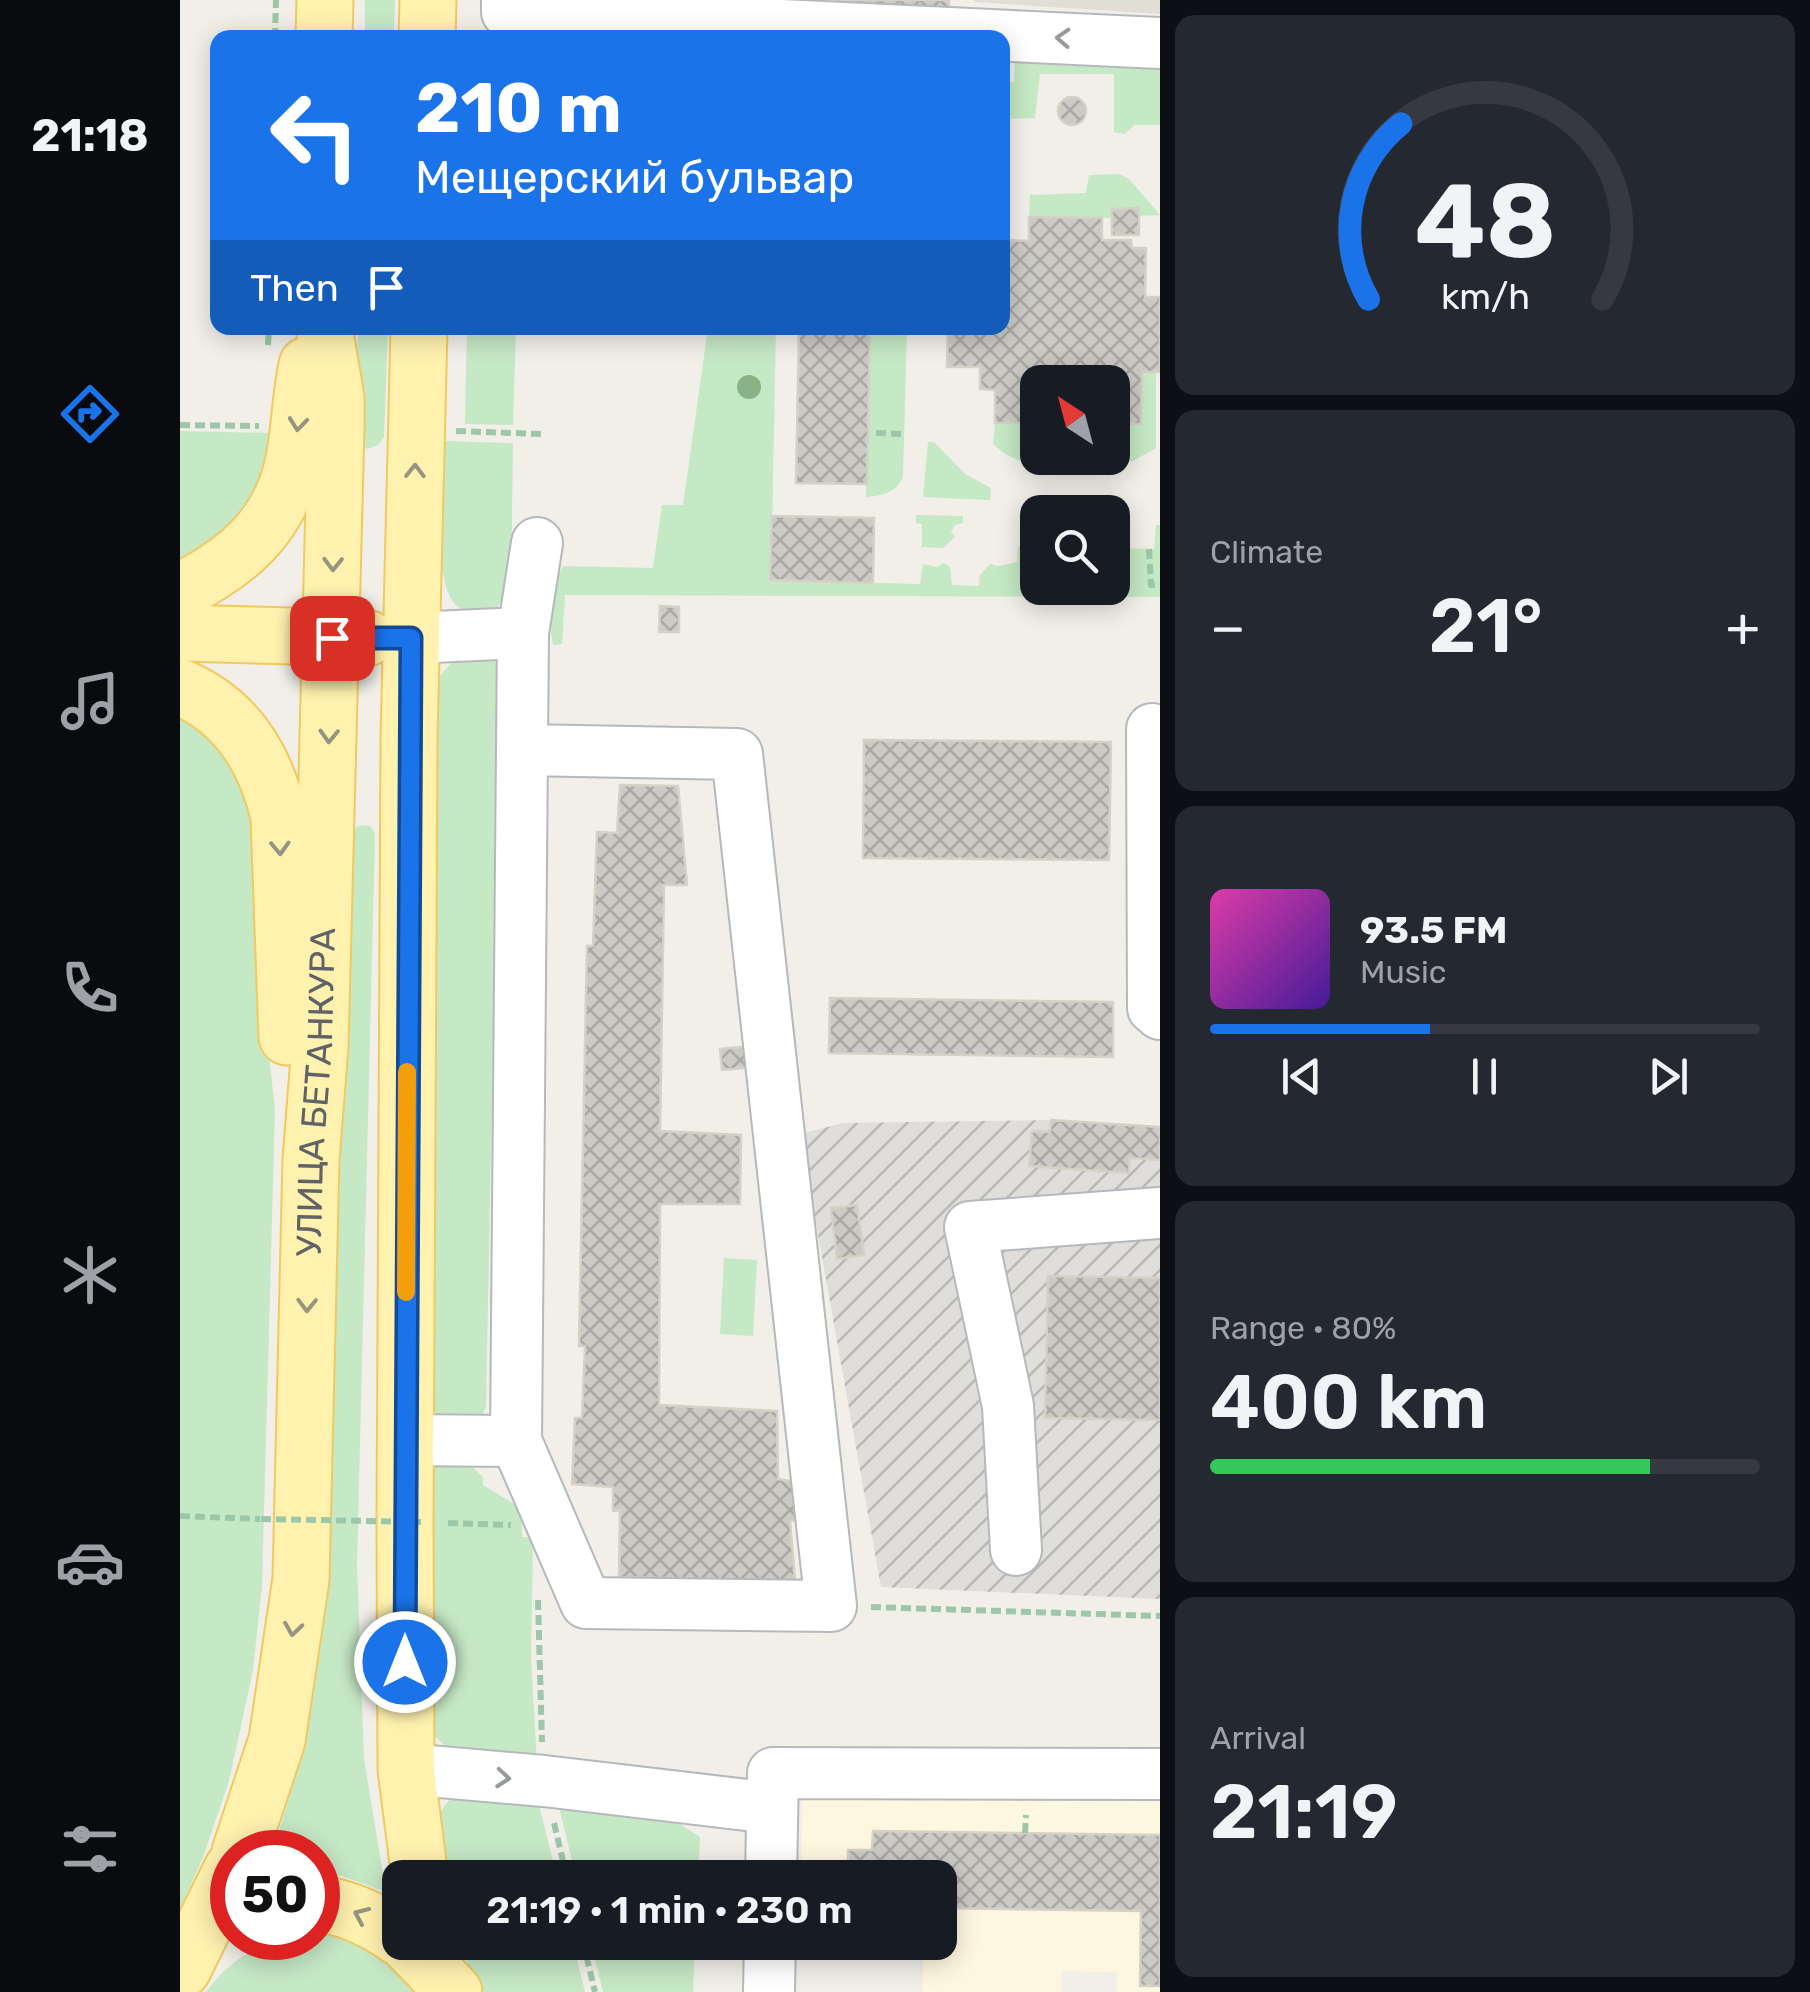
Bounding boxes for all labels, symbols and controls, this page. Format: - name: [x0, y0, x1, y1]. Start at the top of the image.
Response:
- one-way arrow: [1054, 28, 1070, 49]
- text: 210 m: [415, 67, 622, 150]
- icon: left: [250, 70, 380, 200]
- text: 21:18: [31, 109, 149, 162]
- text: Мещерский бульвар: [415, 151, 854, 204]
- text: 48: [1414, 160, 1556, 283]
- icon: arrive: [359, 260, 414, 315]
- text: Then: [250, 265, 339, 311]
- text: km/h: [1440, 276, 1530, 318]
- north arrow: [1020, 365, 1130, 475]
- map controls: [1020, 365, 1130, 605]
- icon: directions: [55, 379, 125, 449]
- one-way arrow: [288, 416, 310, 432]
- one-way arrow: [405, 462, 426, 478]
- button: search: [1020, 495, 1130, 605]
- text: Climate: [1210, 533, 1323, 571]
- one-way arrow: [323, 557, 344, 573]
- text: 21°: [1429, 582, 1543, 671]
- text: −: [1210, 595, 1246, 660]
- text: +: [1726, 595, 1760, 660]
- pin: [290, 596, 375, 681]
- icon: arrive: [305, 611, 360, 666]
- icon: music: [55, 666, 125, 736]
- one-way arrow: [318, 728, 339, 744]
- one-way arrow: [270, 840, 291, 856]
- text: 93.5 FM: [1360, 907, 1508, 953]
- street label: УЛИЦА БЕТАНКУРА: [288, 927, 344, 1257]
- icon: phone: [55, 953, 125, 1023]
- text: Music: [1360, 953, 1446, 991]
- icon: previous: [1274, 1049, 1329, 1104]
- icon: pause: [1457, 1049, 1512, 1104]
- icon: next: [1641, 1049, 1696, 1104]
- icon: climate: [55, 1240, 125, 1310]
- one-way arrow: [297, 1298, 318, 1314]
- text: Range · 80%: [1210, 1309, 1396, 1347]
- text: 400 km: [1210, 1358, 1488, 1447]
- icon: car: [55, 1527, 125, 1597]
- position arrow: [353, 1610, 457, 1714]
- one-way arrow: [284, 1621, 305, 1638]
- text: Arrival: [1210, 1719, 1306, 1757]
- one-way arrow: [495, 1766, 511, 1788]
- text: 21:19: [1210, 1768, 1398, 1857]
- icon: filters: [55, 1814, 125, 1884]
- speed limit sign: 50: [210, 1830, 340, 1960]
- text: 21:19 · 1 min · 230 m: [486, 1887, 853, 1933]
- one-way arrow: [353, 1907, 371, 1927]

